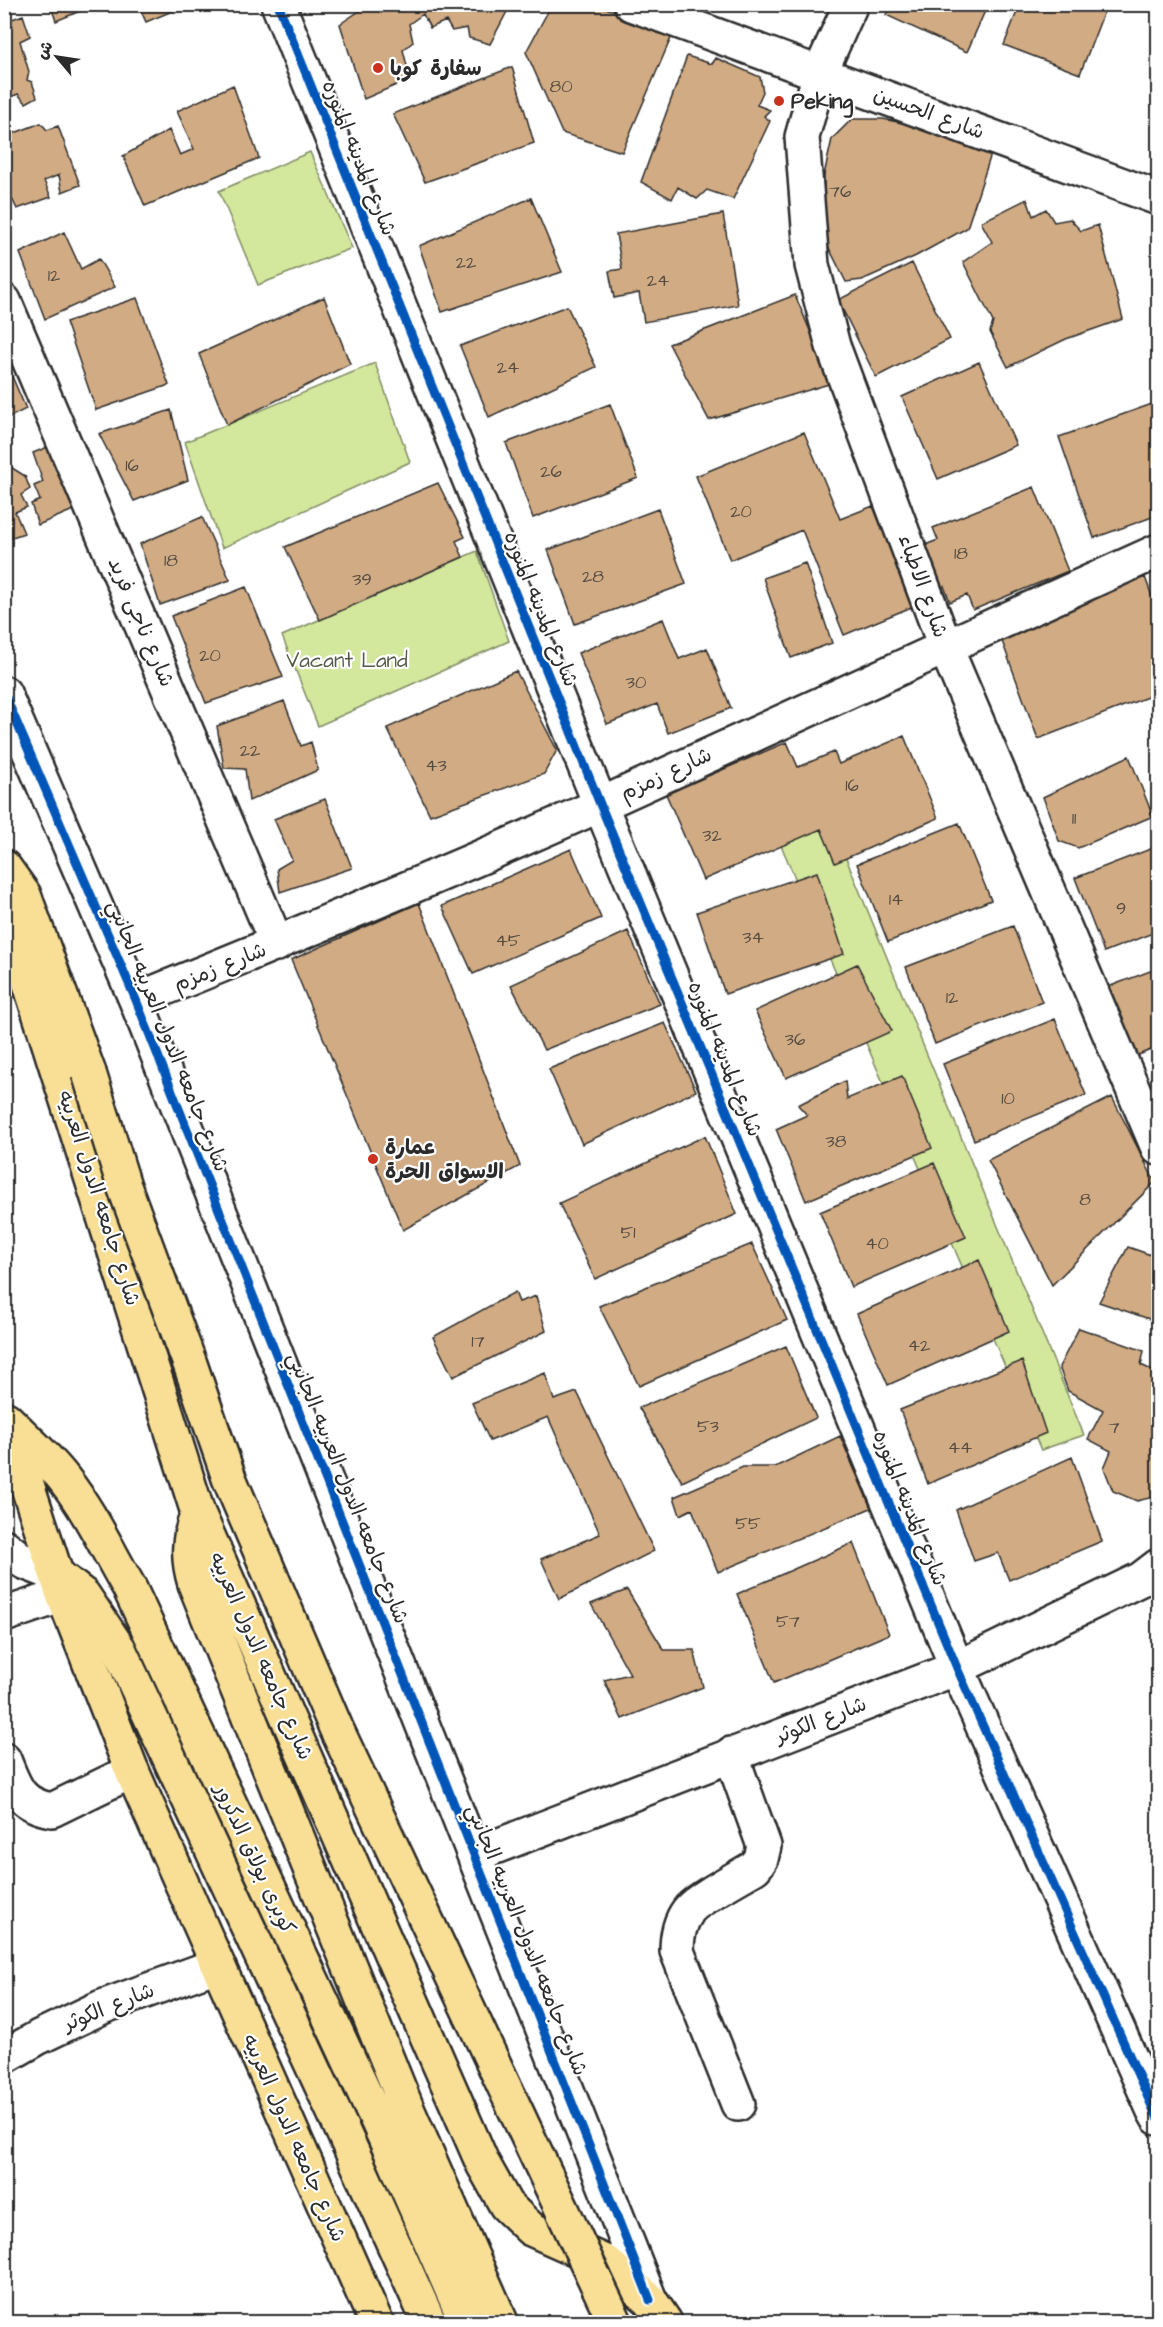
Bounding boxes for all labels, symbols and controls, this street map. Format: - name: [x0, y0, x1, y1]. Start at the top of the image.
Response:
- north arrow: [27, 27, 87, 87]
- text: ش: [31, 37, 59, 63]
- place label: سفارة كوبا: [390, 54, 482, 83]
- marker: سفارة كوبا: [371, 61, 385, 75]
- house number: 80: [549, 74, 573, 99]
- street label: شارع المدينه المنوره: [315, 76, 403, 240]
- street label: شارع الحسين: [869, 80, 989, 146]
- place label: Peking: [791, 87, 853, 118]
- marker: Peking: [772, 94, 786, 108]
- house number: 76: [829, 179, 851, 204]
- house number: 22: [456, 250, 477, 275]
- house number: 12: [48, 263, 61, 288]
- house number: 24: [647, 268, 669, 293]
- house number: 24: [497, 355, 519, 380]
- house number: 16: [125, 453, 139, 478]
- house number: 26: [540, 459, 562, 484]
- house number: 20: [730, 499, 752, 524]
- street label: شارع المدينه المنوره: [497, 527, 585, 691]
- street label: شارع الاطباء: [891, 530, 955, 642]
- house number: 18: [954, 541, 968, 566]
- house number: 18: [164, 548, 178, 573]
- street label: شارع ناجى فريد: [101, 553, 181, 691]
- house number: 28: [582, 564, 604, 589]
- house number: 39: [352, 567, 372, 592]
- house number: 20: [199, 643, 221, 668]
- park label: Vacant Land: [286, 646, 408, 675]
- house number: 30: [626, 670, 646, 695]
- house number: 22: [240, 738, 261, 763]
- street label: شارع زمزم: [615, 740, 717, 809]
- house number: 43: [425, 753, 447, 778]
- house number: 16: [845, 773, 859, 798]
- house number: 11: [1072, 806, 1076, 831]
- house number: 32: [702, 823, 722, 848]
- house number: 14: [889, 887, 903, 912]
- street label: شارع جامعه الدول العربيه الجانبي: [96, 896, 236, 1178]
- house number: 9: [1116, 896, 1126, 921]
- house number: 34: [742, 925, 764, 950]
- house number: 45: [496, 928, 521, 953]
- street label: شارع زمزم: [169, 935, 271, 1000]
- street label: شارع المدينه المنوره: [681, 977, 769, 1141]
- house number: 12: [946, 985, 959, 1010]
- house number: 36: [785, 1027, 805, 1052]
- house number: 10: [1001, 1086, 1015, 1111]
- street label: شارع جامعه الدول العربيه: [50, 1087, 148, 1309]
- house number: 38: [826, 1129, 847, 1154]
- place label: عمارة الاسواق الحرة: [385, 1133, 504, 1186]
- marker: عمارة الاسواق الحرة: [366, 1152, 380, 1166]
- house number: 8: [1079, 1187, 1091, 1212]
- house number: 51: [620, 1220, 636, 1245]
- house number: 40: [865, 1231, 889, 1256]
- house number: 17: [471, 1329, 485, 1354]
- house number: 42: [908, 1333, 931, 1358]
- street label: شارع جامعه الدول العربيه الجانبي: [276, 1348, 416, 1630]
- house number: 53: [697, 1414, 719, 1439]
- house number: 7: [1108, 1415, 1120, 1440]
- street label: شارع المدينه المنوره: [866, 1426, 954, 1590]
- house number: 44: [948, 1435, 972, 1460]
- house number: 55: [735, 1511, 761, 1536]
- street label: شارع جامعه الدول العربيه: [202, 1547, 320, 1765]
- house number: 57: [776, 1609, 800, 1634]
- street label: شارع الكوثر: [769, 1689, 871, 1751]
- street label: كوبرى بولاق الدكرور: [207, 1777, 303, 1939]
- street label: شارع جامعه الدول العربيه الجانبي: [455, 1800, 595, 2082]
- street label: شارع الكوثر: [57, 1976, 159, 2039]
- street label: شارع جامعه الدول العربيه: [235, 2029, 353, 2247]

